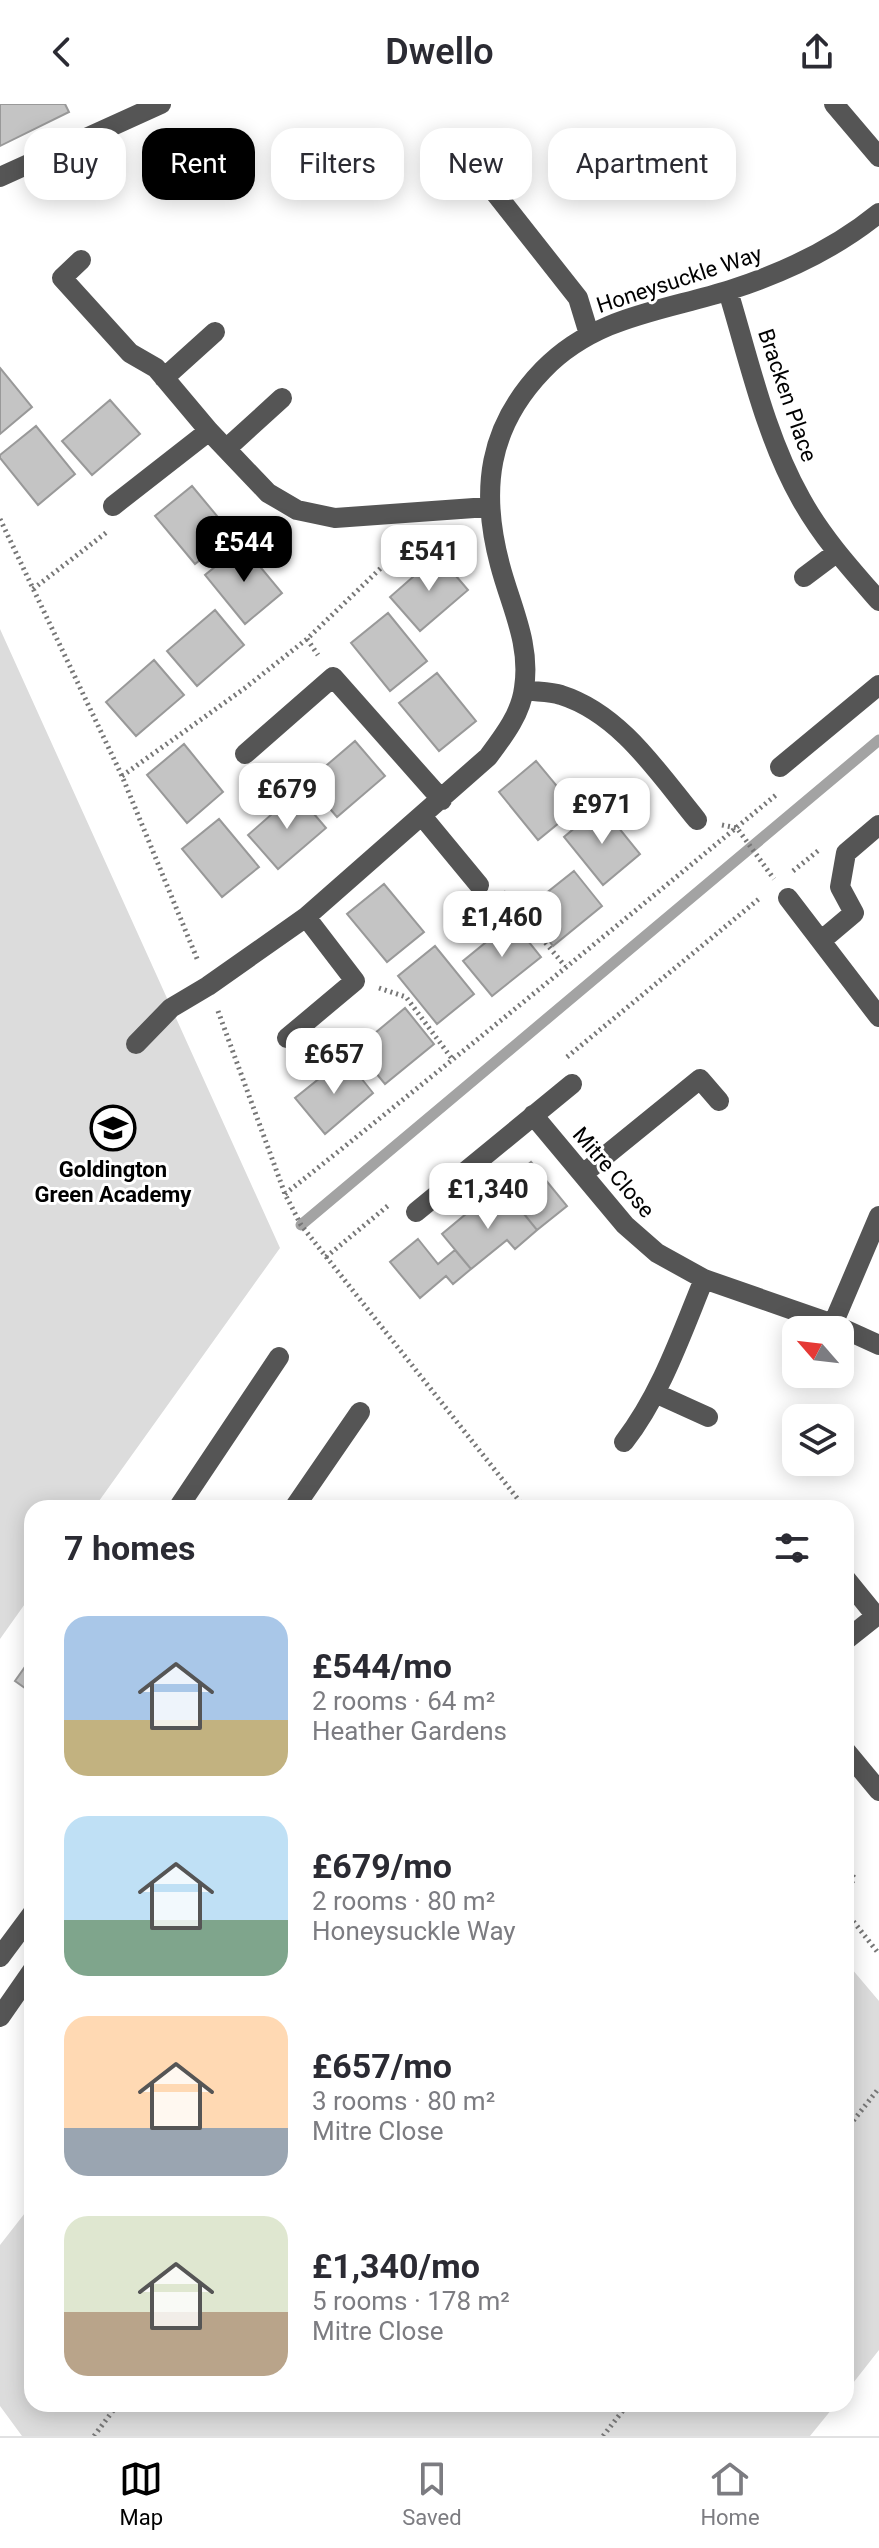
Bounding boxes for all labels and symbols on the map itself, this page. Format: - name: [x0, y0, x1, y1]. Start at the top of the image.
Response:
- street label: Honeysuckle Way: [593, 241, 766, 318]
- street label: Bracken Place: [753, 325, 822, 465]
- pin: £544: [197, 516, 291, 584]
- pin: £541: [382, 525, 476, 593]
- pin: £679: [240, 763, 334, 831]
- pin: £971: [555, 778, 649, 846]
- pin: £1,460: [437, 891, 567, 959]
- pin: £657: [287, 1028, 381, 1096]
- school or university icon: Goldington Green Academy: [89, 1104, 137, 1152]
- street label: Mitre Close: [568, 1122, 660, 1223]
- place label: Goldington Green Academy: [35, 1157, 192, 1207]
- pin: £1,340: [423, 1163, 553, 1231]
- north arrow: [782, 1316, 854, 1388]

